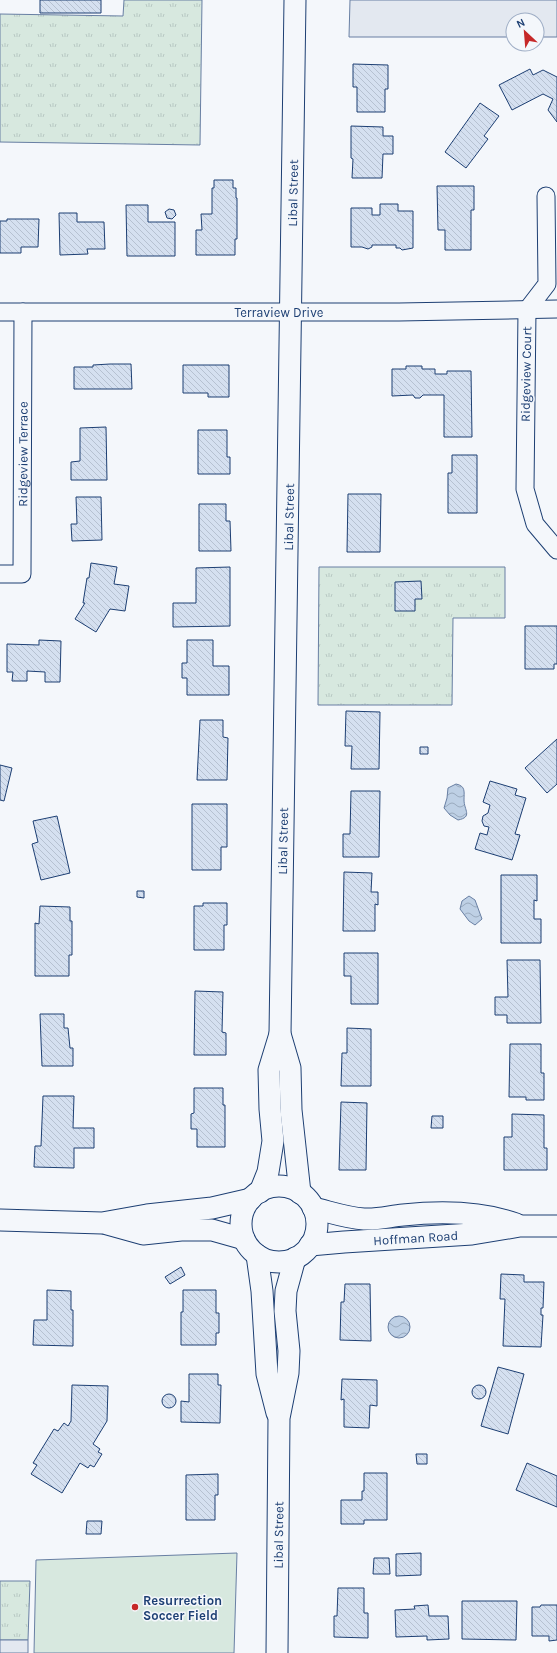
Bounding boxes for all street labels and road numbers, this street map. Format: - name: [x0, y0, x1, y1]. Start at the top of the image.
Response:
- street label: Libal Street: [285, 159, 301, 227]
- street label: Terraview Drive: [235, 305, 324, 320]
- street label: Ridgeview Court: [518, 326, 534, 422]
- street label: Ridgeview Terrace: [15, 401, 30, 507]
- street label: Libal Street: [281, 483, 297, 551]
- street label: Libal Street: [275, 807, 291, 875]
- street label: Hoffman Road: [373, 1227, 459, 1248]
- street label: Libal Street: [270, 1501, 286, 1569]

